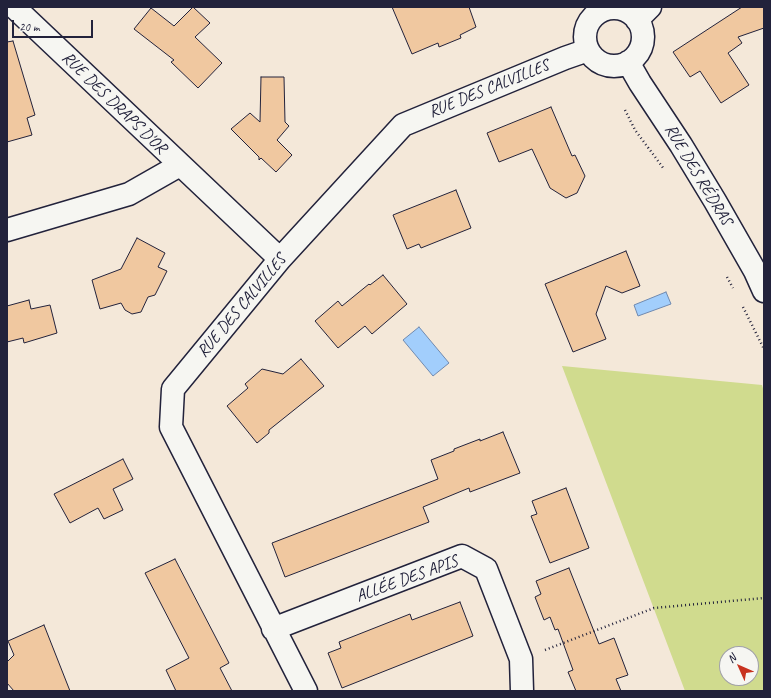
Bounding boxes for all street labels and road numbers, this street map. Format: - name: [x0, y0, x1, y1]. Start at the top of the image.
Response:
- street label: RUE DES DRAPS D'OR: [57, 48, 171, 158]
- street label: RUE DES CALVILLES: [426, 56, 552, 122]
- street label: RUE DES RÉDRAS: [660, 121, 736, 229]
- street label: RUE DES CALVILLES: [193, 250, 291, 362]
- street label: ALLÉE DES APIS: [353, 551, 461, 607]

